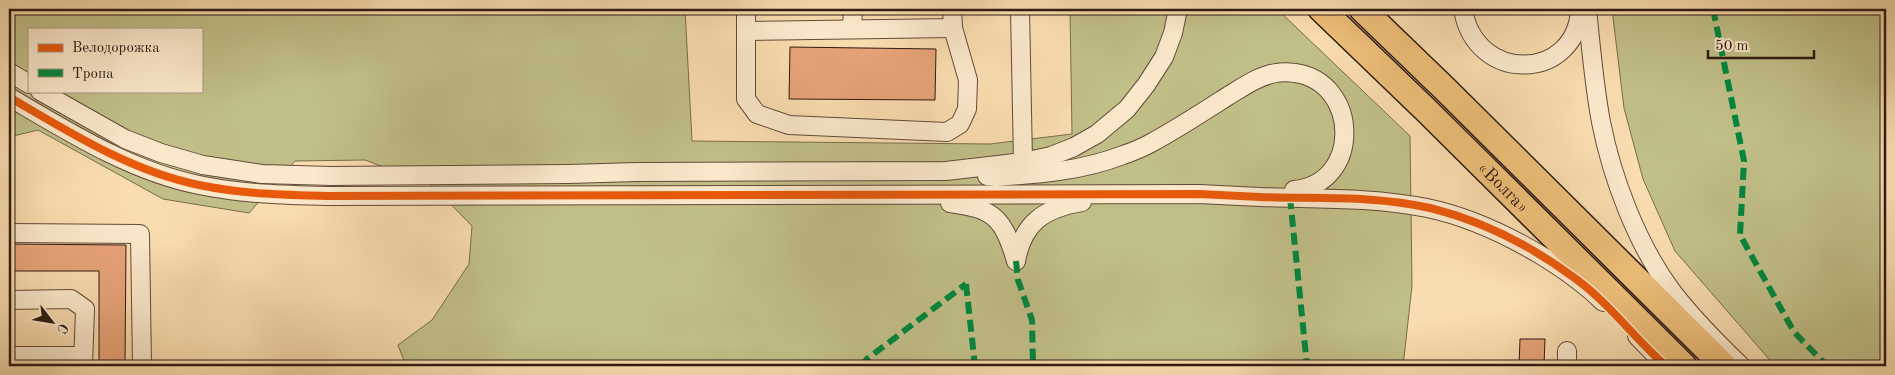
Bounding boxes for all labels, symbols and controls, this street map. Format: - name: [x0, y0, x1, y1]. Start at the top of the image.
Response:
- legend: [28, 28, 202, 92]
- scale bar: [1708, 28, 1814, 60]
- text: 50 m: [1715, 39, 1749, 54]
- text: Велодорожка: [72, 41, 160, 56]
- text: Тропа: [72, 67, 114, 82]
- street label: «Волга»: [1474, 159, 1532, 217]
- north arrow: [28, 298, 78, 348]
- text: С: [54, 321, 71, 336]

